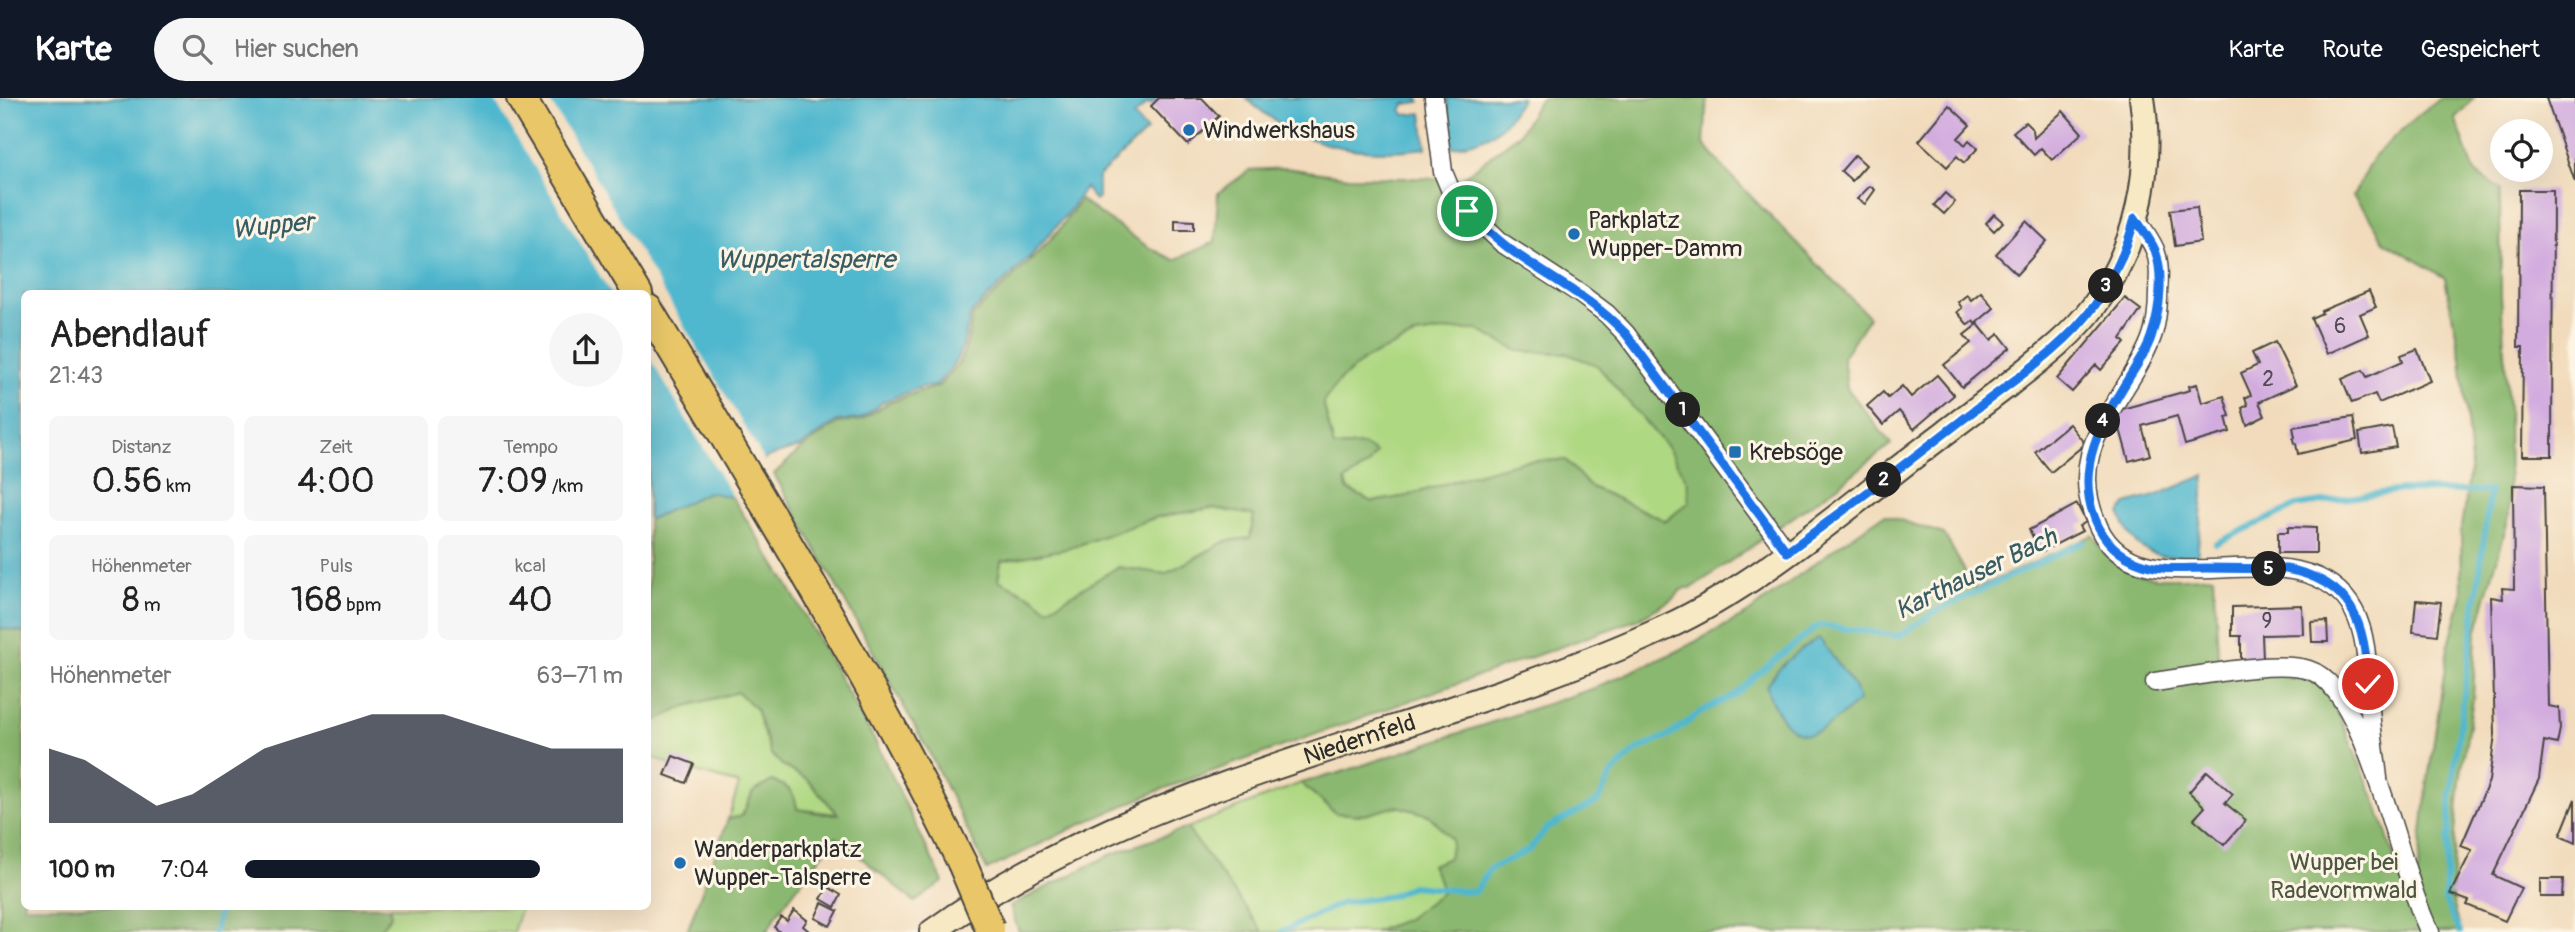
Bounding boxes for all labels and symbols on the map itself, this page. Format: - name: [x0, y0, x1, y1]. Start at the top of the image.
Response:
- place label: Windwerkshaus: [1203, 116, 1355, 145]
- marker: Windwerkshaus: [1181, 122, 1197, 138]
- pin: [1437, 181, 1497, 241]
- water label: Wupper: [231, 205, 319, 246]
- place label: Parkplatz Wupper-Damm: [1588, 206, 1743, 263]
- marker: Parkplatz Wupper-Damm: [1566, 226, 1582, 242]
- water label: Wuppertalsperre: [717, 244, 897, 276]
- pin: 3: [2088, 268, 2124, 304]
- house number: 6: [2334, 313, 2346, 340]
- house number: 2: [2262, 366, 2274, 393]
- pin: 1: [1666, 392, 1700, 428]
- pin: 4: [2086, 404, 2120, 438]
- place label: Krebsöge: [1749, 438, 1843, 467]
- marker: Krebsöge: [1727, 444, 1743, 460]
- pin: 2: [1867, 462, 1902, 498]
- water label: Karthauser Bach: [1890, 520, 2064, 627]
- pin: 5: [2252, 552, 2286, 587]
- house number: 9: [2262, 608, 2272, 635]
- pin: [2338, 654, 2398, 714]
- street label: Niedernfeld: [1300, 707, 1419, 771]
- place label: Wanderparkplatz Wupper-Talsperre: [694, 835, 871, 892]
- park label: Wupper bei Radevormwald: [2270, 848, 2418, 905]
- marker: Wanderparkplatz Wupper-Talsperre: [672, 855, 688, 871]

